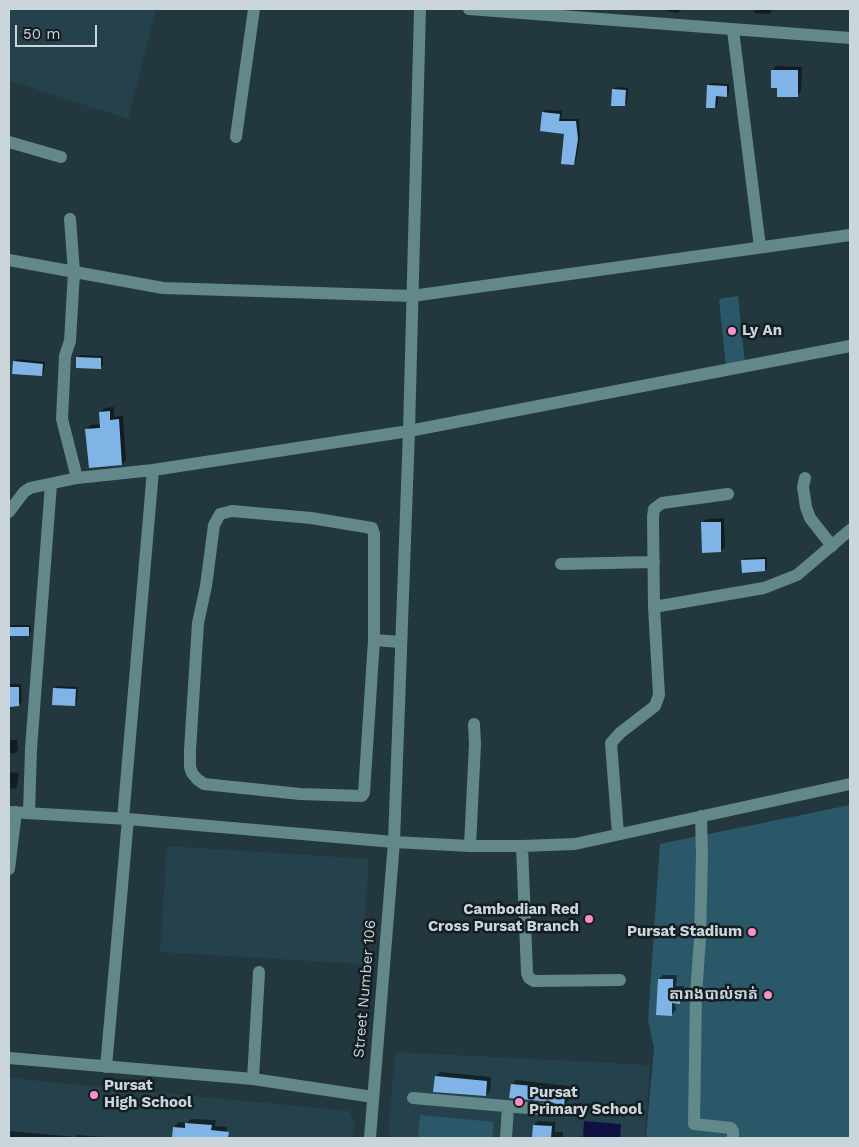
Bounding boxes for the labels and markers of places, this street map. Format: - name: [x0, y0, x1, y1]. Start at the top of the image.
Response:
- place label: Ly An: [742, 322, 782, 340]
- marker: Ly An: [726, 325, 738, 337]
- place label: Cambodian Red Cross Pursat Branch: [428, 901, 579, 936]
- marker: Cambodian Red Cross Pursat Branch: [583, 913, 595, 925]
- place label: Pursat Stadium: [627, 923, 742, 941]
- marker: Pursat Stadium: [746, 926, 758, 938]
- place label: តារាងបាល់ទាត់: [669, 986, 758, 1004]
- marker: តារាងបាល់ទាត់: [762, 989, 774, 1001]
- place label: Pursat High School: [104, 1077, 192, 1112]
- place label: Pursat Primary School: [529, 1084, 642, 1119]
- marker: Pursat High School: [88, 1089, 100, 1101]
- marker: Pursat Primary School: [513, 1096, 525, 1108]

